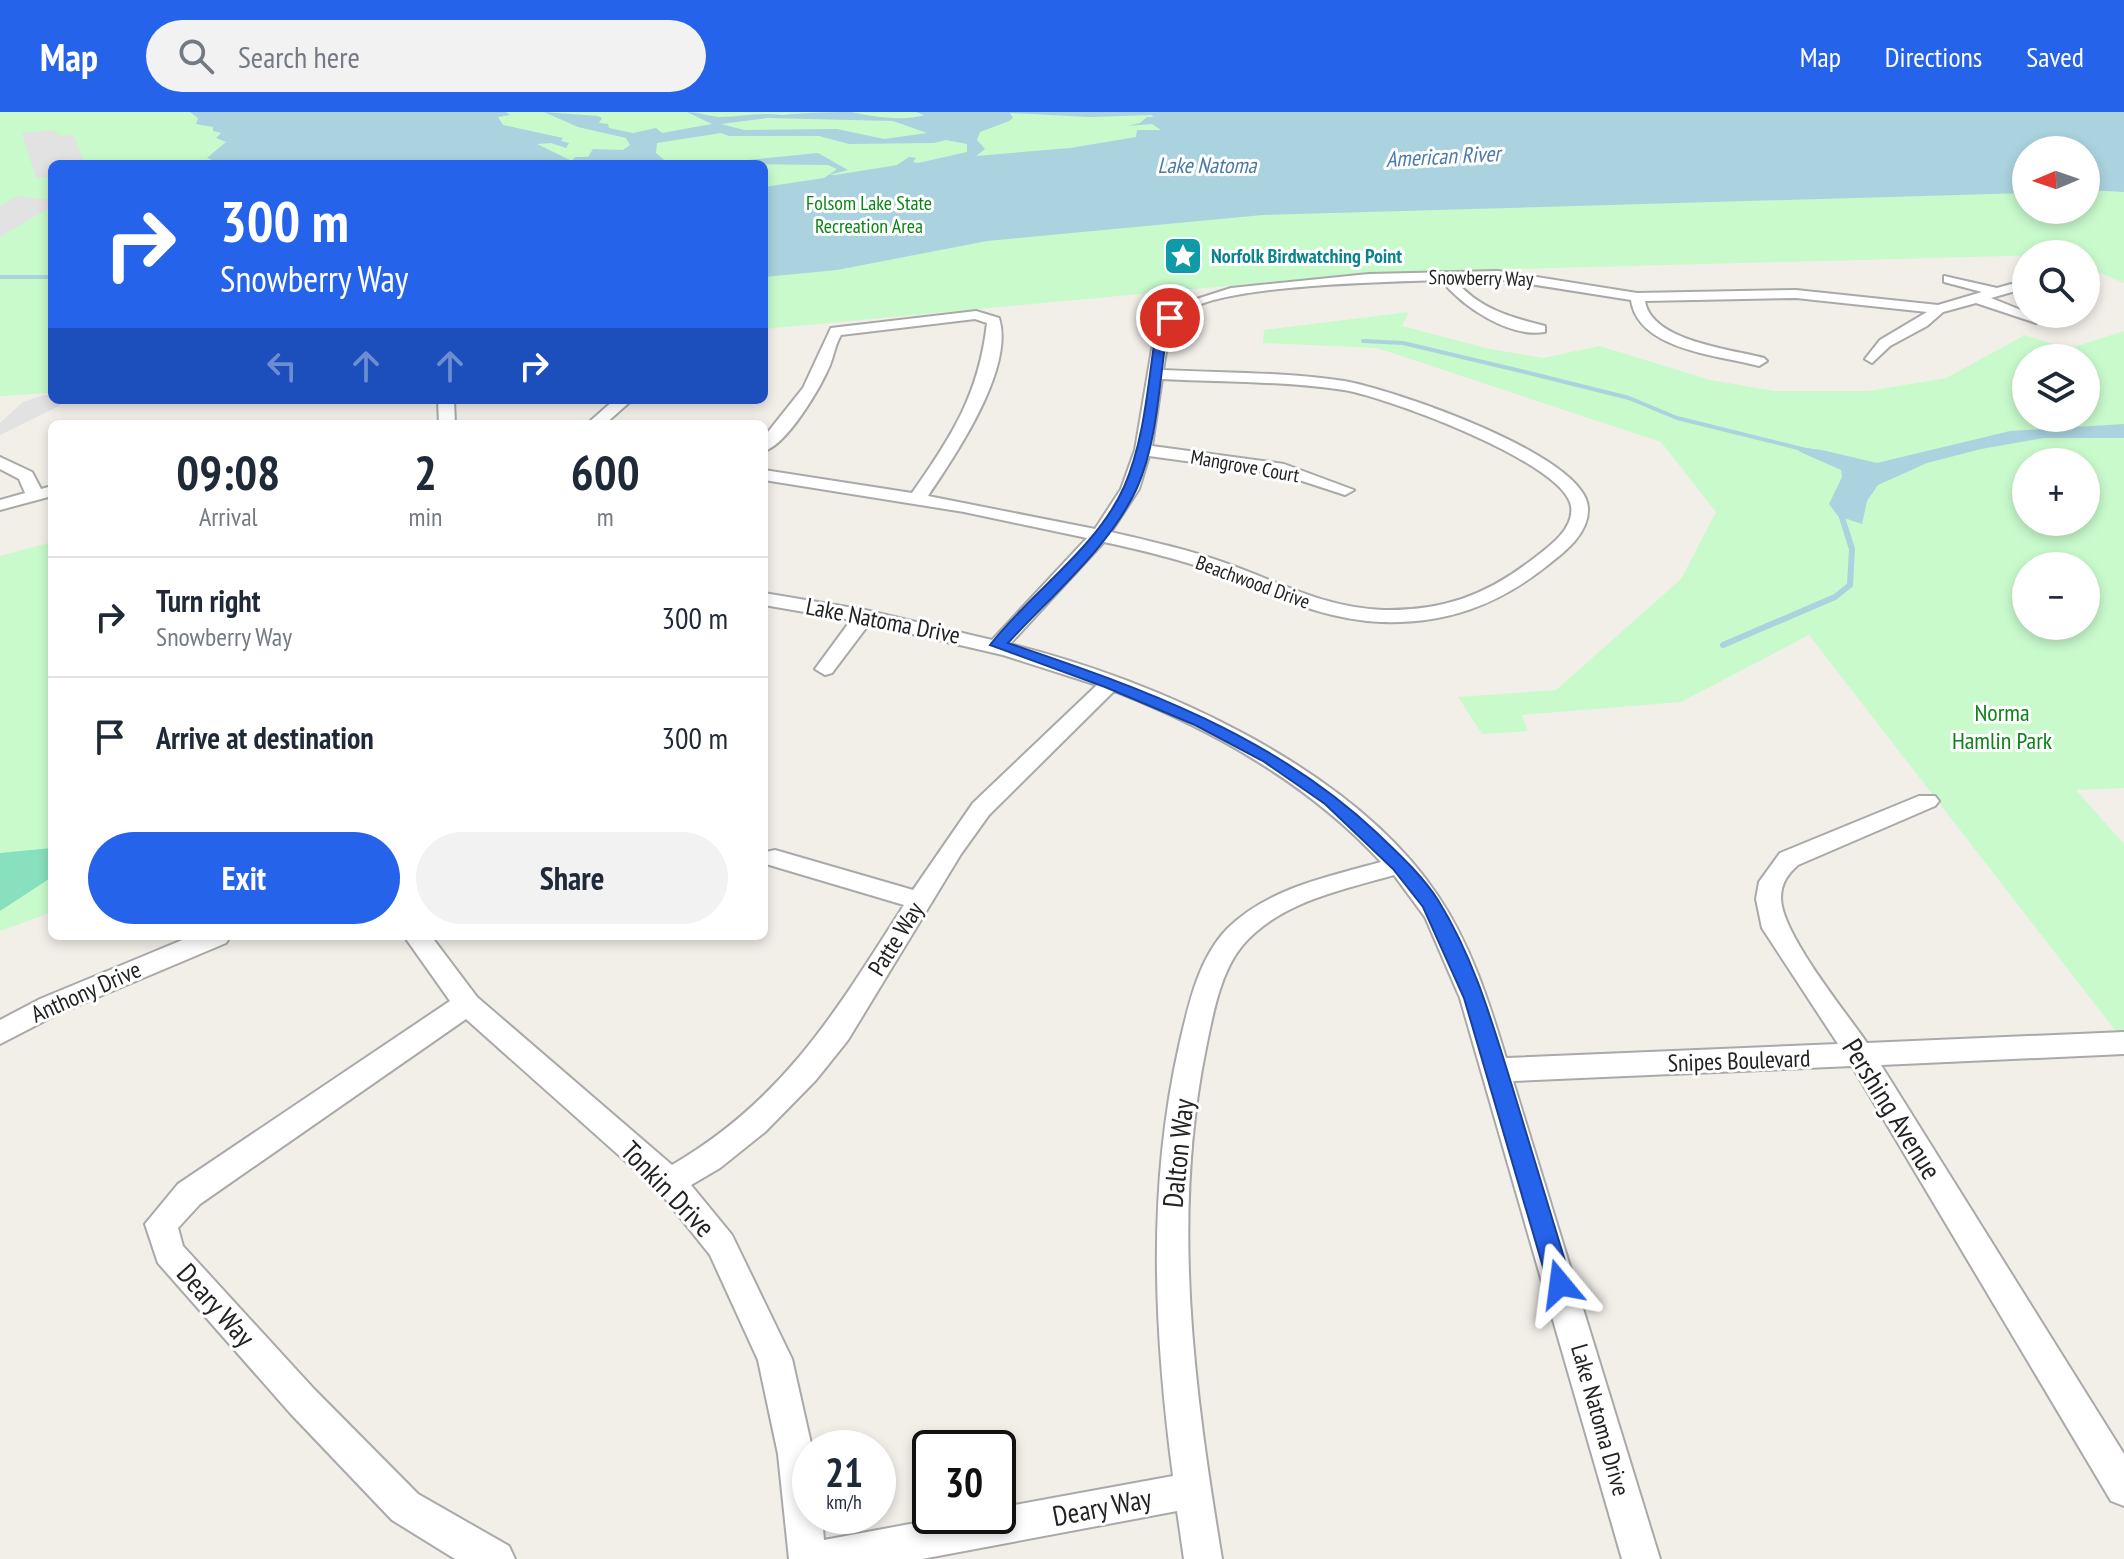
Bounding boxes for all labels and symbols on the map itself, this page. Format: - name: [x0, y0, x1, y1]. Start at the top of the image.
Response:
- north arrow: [2012, 136, 2100, 224]
- water label: American River: [1385, 139, 1504, 173]
- water label: Lake Natoma: [1158, 151, 1258, 179]
- park label: Folsom Lake State Recreation Area: [806, 190, 932, 239]
- place icon: Norfolk Birdwatching Point: [1162, 235, 1204, 277]
- place label: Norfolk Birdwatching Point: [1211, 243, 1402, 269]
- street label: Snowberry Way: [1428, 264, 1534, 292]
- pin: [1136, 284, 1204, 352]
- street label: Mangrove Court: [1189, 444, 1302, 488]
- street label: Beachwood Drive: [1192, 549, 1314, 615]
- street label: Lake Natoma Drive: [803, 590, 963, 651]
- park label: Norma Hamlin Park: [1952, 697, 2053, 756]
- street label: Patte Way: [861, 896, 930, 981]
- street label: Anthony Drive: [26, 954, 146, 1029]
- street label: Pershing Avenue: [1835, 1031, 1950, 1186]
- street label: Snipes Boulevard: [1667, 1043, 1811, 1078]
- street label: Dalton Way: [1153, 1096, 1202, 1209]
- street label: Tonkin Drive: [613, 1133, 723, 1245]
- position arrow: [1518, 1242, 1602, 1326]
- street label: Deary Way: [169, 1255, 264, 1355]
- street label: Lake Natoma Drive: [1564, 1340, 1637, 1499]
- speed limit sign: 30: [912, 1430, 1016, 1534]
- street label: Deary Way: [1049, 1479, 1155, 1534]

